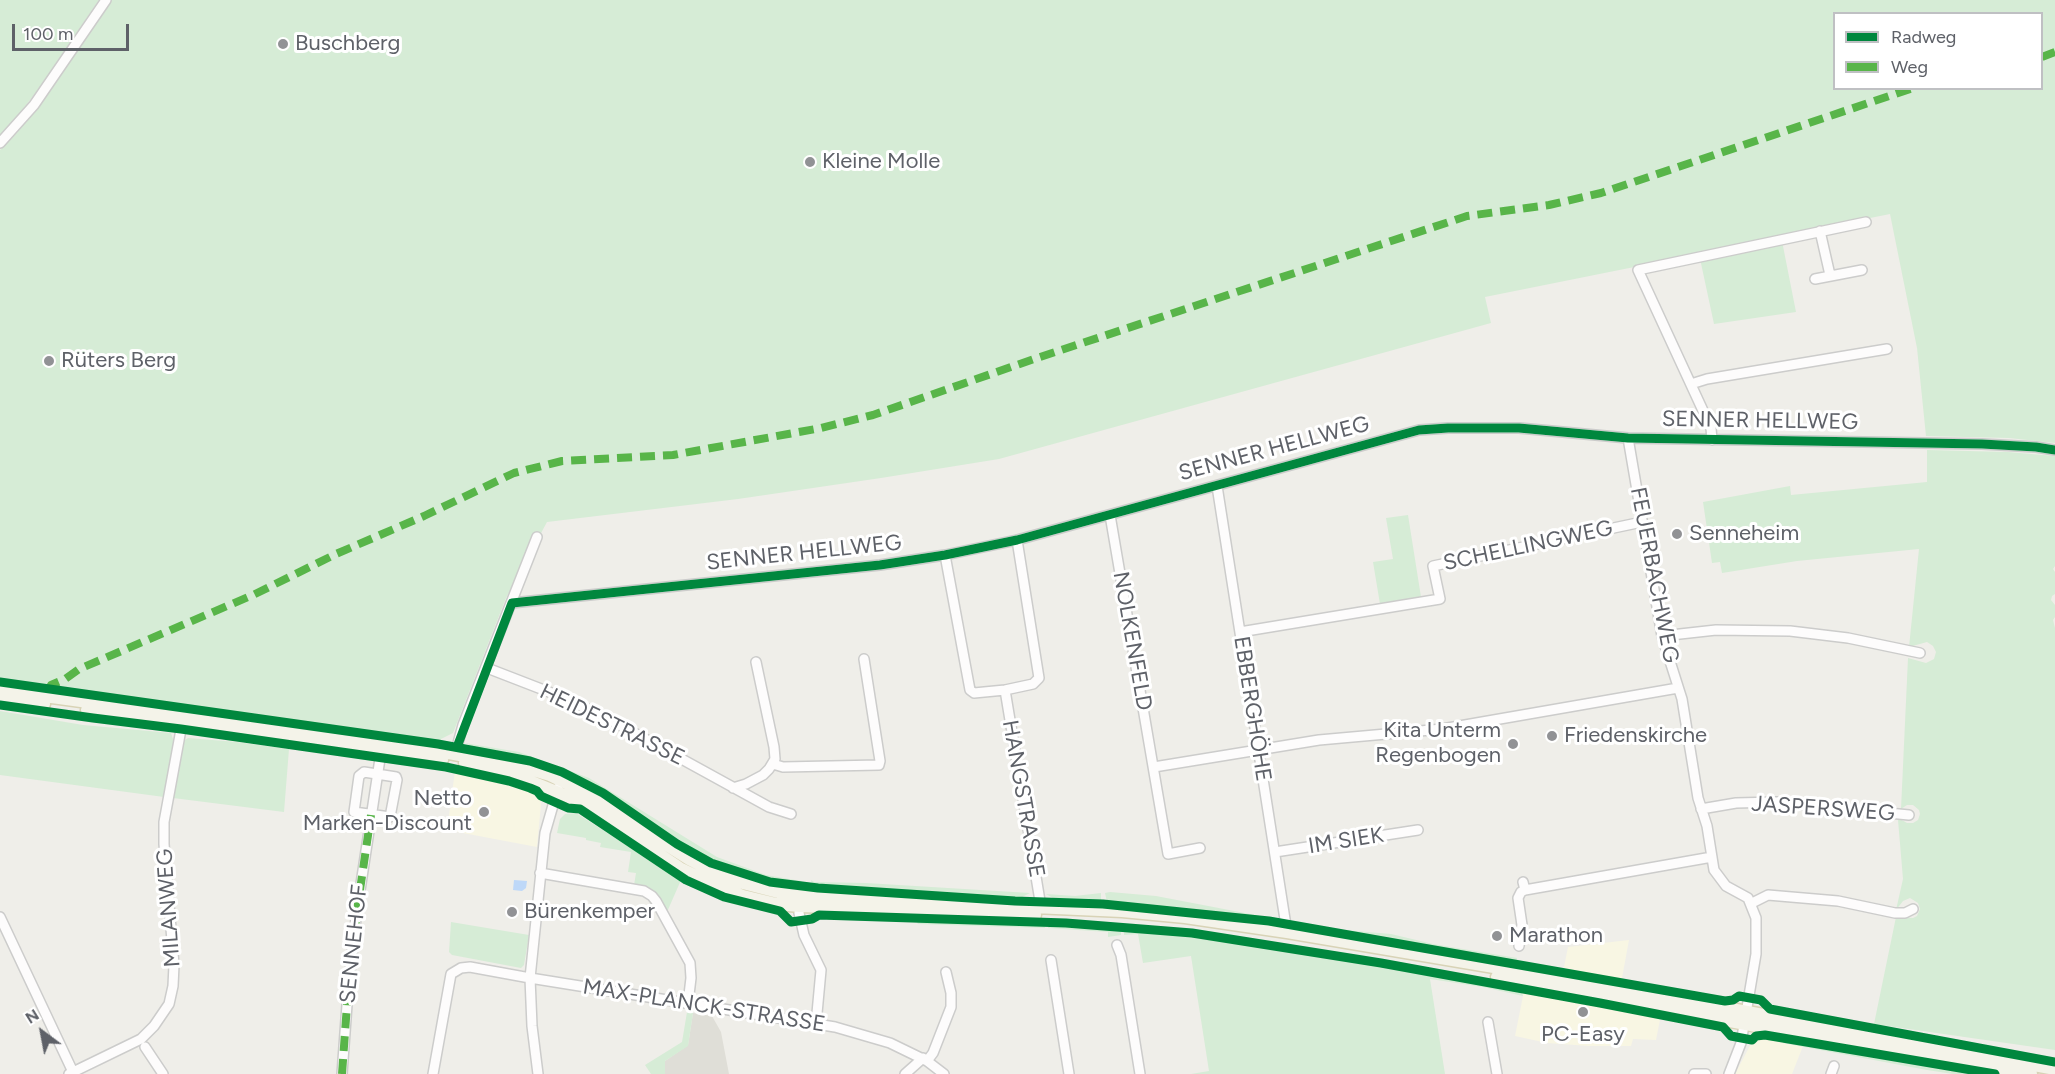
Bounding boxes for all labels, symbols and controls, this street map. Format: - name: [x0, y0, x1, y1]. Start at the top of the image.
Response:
- scale bar: [15, 12, 132, 50]
- legend: [1833, 12, 2043, 90]
- text: 100 m: [23, 23, 73, 45]
- text: Radweg: [1891, 26, 1956, 48]
- place label: Buschberg: [295, 31, 400, 57]
- marker: Buschberg: [276, 37, 290, 51]
- text: Weg: [1891, 56, 1928, 78]
- place label: Kleine Molle: [822, 149, 940, 175]
- marker: Kleine Molle: [803, 155, 817, 169]
- place label: Rüters Berg: [61, 348, 176, 374]
- marker: Rüters Berg: [42, 354, 56, 368]
- street label: SENNER HELLWEG: [1662, 406, 1858, 436]
- street label: SENNER HELLWEG: [1176, 411, 1372, 487]
- street label: FEUERBACHWEG: [1624, 485, 1684, 665]
- street label: SCHELLINGWEG: [1441, 515, 1615, 577]
- place label: Senneheim: [1689, 521, 1799, 547]
- marker: Senneheim: [1670, 527, 1684, 541]
- street label: SENNER HELLWEG: [705, 530, 903, 576]
- street label: NOLKENFELD: [1107, 569, 1157, 713]
- street label: EBBERGHÖHE: [1227, 635, 1277, 783]
- street label: HEIDESTRASSE: [535, 678, 689, 772]
- street label: HANGSTRASSE: [996, 718, 1050, 880]
- place label: Kita Unterm Regenbogen: [1375, 718, 1501, 770]
- place label: Friedenskirche: [1564, 723, 1707, 749]
- marker: Friedenskirche: [1545, 729, 1559, 743]
- marker: Kita Unterm Regenbogen: [1506, 737, 1520, 751]
- place label: Netto Marken-Discount: [303, 786, 472, 837]
- street label: JASPERSWEG: [1750, 791, 1896, 827]
- marker: Netto Marken-Discount: [477, 805, 491, 819]
- street label: IM SIEK: [1306, 822, 1386, 860]
- street label: MILANWEG: [152, 848, 186, 968]
- street label: SENNEHOF: [335, 883, 373, 1005]
- place label: Bürenkemper: [524, 899, 655, 925]
- marker: Bürenkemper: [505, 905, 519, 919]
- place label: Marathon: [1509, 923, 1603, 949]
- marker: Marathon: [1490, 929, 1504, 943]
- street label: MAX-PLANCK-STRASSE: [581, 974, 827, 1038]
- north arrow: [12, 1002, 72, 1062]
- text: N: [22, 1005, 42, 1028]
- marker: PC-Easy: [1576, 1005, 1590, 1019]
- place label: PC-Easy: [1541, 1022, 1625, 1048]

